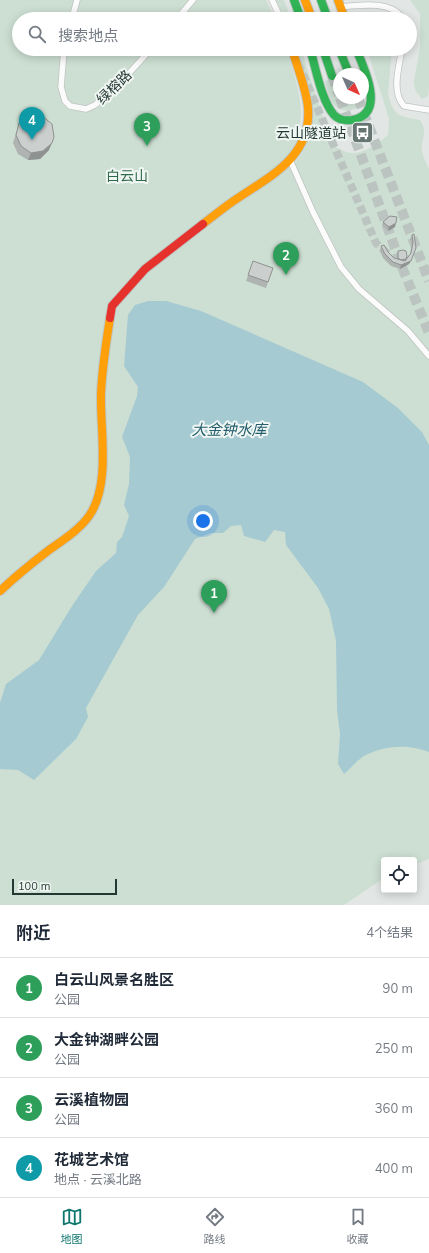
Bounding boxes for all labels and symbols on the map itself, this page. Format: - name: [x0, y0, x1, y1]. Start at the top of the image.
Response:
- street label: 绿榕路: [93, 66, 135, 108]
- north arrow: [333, 68, 369, 104]
- pin: 4: [19, 107, 45, 140]
- pin: 3: [134, 113, 160, 146]
- bus stop icon: 云山隧道站: [349, 120, 375, 146]
- place label: 云山隧道站: [276, 124, 346, 142]
- park label: 白云山: [106, 167, 148, 185]
- pin: 2: [273, 242, 299, 275]
- water label: 大金钟水库: [191, 420, 269, 439]
- your location: [193, 511, 213, 531]
- pin: 1: [201, 580, 227, 613]
- scale bar: [12, 877, 117, 896]

